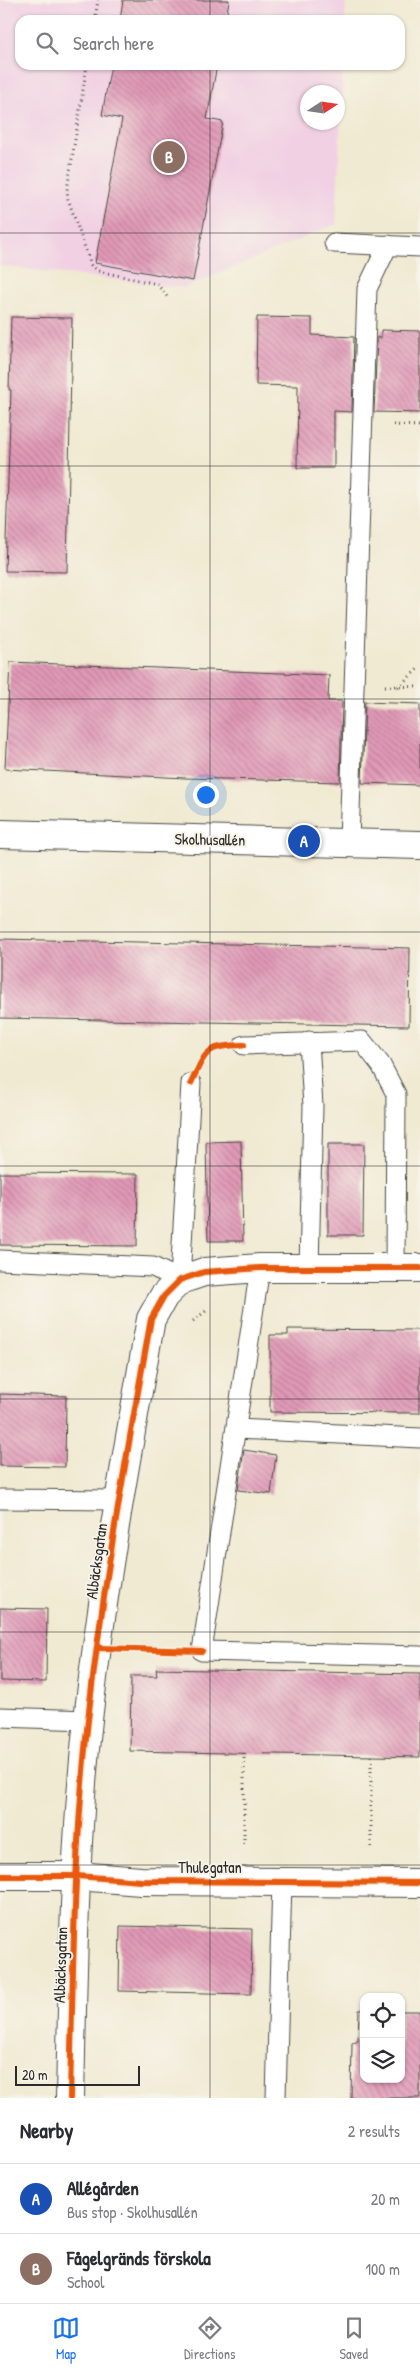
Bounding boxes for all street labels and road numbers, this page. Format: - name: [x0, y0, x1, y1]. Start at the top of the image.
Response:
- street label: Skolhusallén: [174, 827, 246, 851]
- street label: Albäcksgatan: [80, 1522, 112, 1600]
- street label: Thulegatan: [178, 1856, 242, 1878]
- street label: Albäcksgatan: [48, 1926, 72, 2004]

